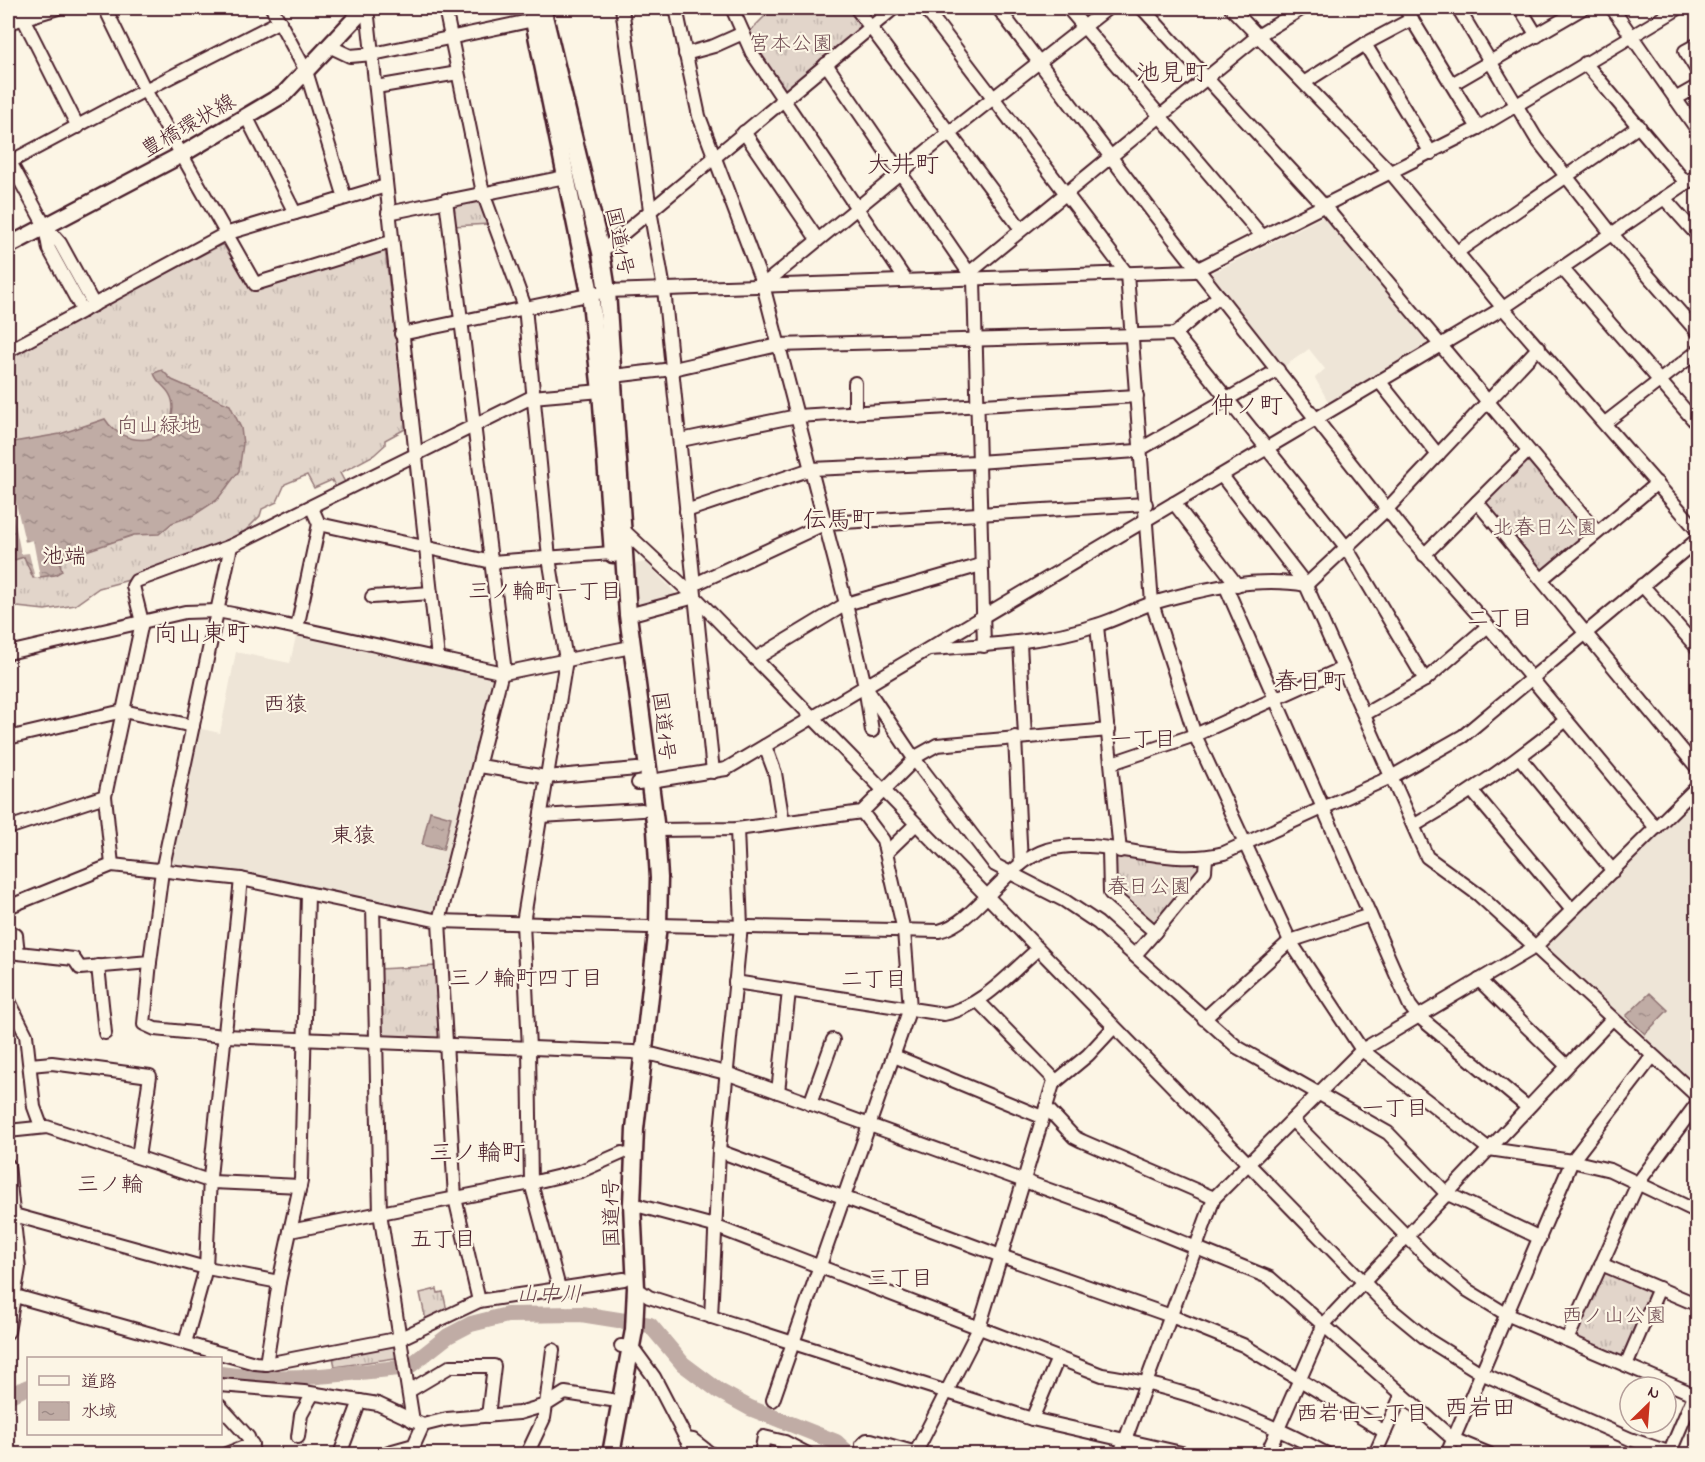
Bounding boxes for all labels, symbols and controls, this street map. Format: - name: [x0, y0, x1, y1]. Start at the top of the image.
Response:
- park label: 宮本公園: [749, 30, 833, 60]
- district label: 池見町: [1136, 57, 1208, 92]
- street label: 豊橋環状線: [136, 87, 242, 166]
- district label: 大井町: [867, 149, 939, 184]
- street label: 国道1号: [596, 204, 640, 279]
- district label: 仲ノ町: [1211, 390, 1283, 425]
- park label: 向山緑地: [117, 412, 201, 442]
- district label: 伝馬町: [803, 504, 875, 539]
- park label: 北春日公園: [1493, 514, 1598, 544]
- district label: 池端: [42, 542, 86, 574]
- district label: 三ノ輪町一丁目: [468, 577, 622, 609]
- district label: 二丁目: [1467, 604, 1533, 636]
- district label: 向山東町: [154, 618, 250, 653]
- district label: 春日町: [1274, 666, 1346, 701]
- district label: 西猿: [263, 690, 307, 722]
- street label: 国道1号: [643, 690, 681, 763]
- district label: 一丁目: [1110, 725, 1176, 757]
- district label: 東猿: [331, 821, 375, 853]
- park label: 春日公園: [1107, 873, 1191, 903]
- district label: 三ノ輪町四丁目: [449, 964, 603, 996]
- district label: 二丁目: [841, 965, 907, 997]
- district label: 一丁目: [1362, 1094, 1428, 1126]
- district label: 三ノ輪町: [429, 1137, 525, 1172]
- district label: 三ノ輪: [77, 1170, 143, 1202]
- street label: 国道1号: [597, 1178, 629, 1248]
- district label: 五丁目: [410, 1225, 476, 1257]
- district label: 三丁目: [867, 1264, 933, 1296]
- water label: 山中川: [516, 1280, 582, 1312]
- park label: 西ノ山公園: [1562, 1302, 1667, 1332]
- legend: [27, 1357, 222, 1435]
- text: 道路: [81, 1370, 117, 1396]
- north arrow: [1618, 1375, 1678, 1435]
- text: N: [1644, 1380, 1664, 1406]
- district label: 西岩田: [1444, 1392, 1516, 1427]
- district label: 西岩田二丁目: [1296, 1399, 1428, 1431]
- text: 水域: [81, 1400, 117, 1426]

